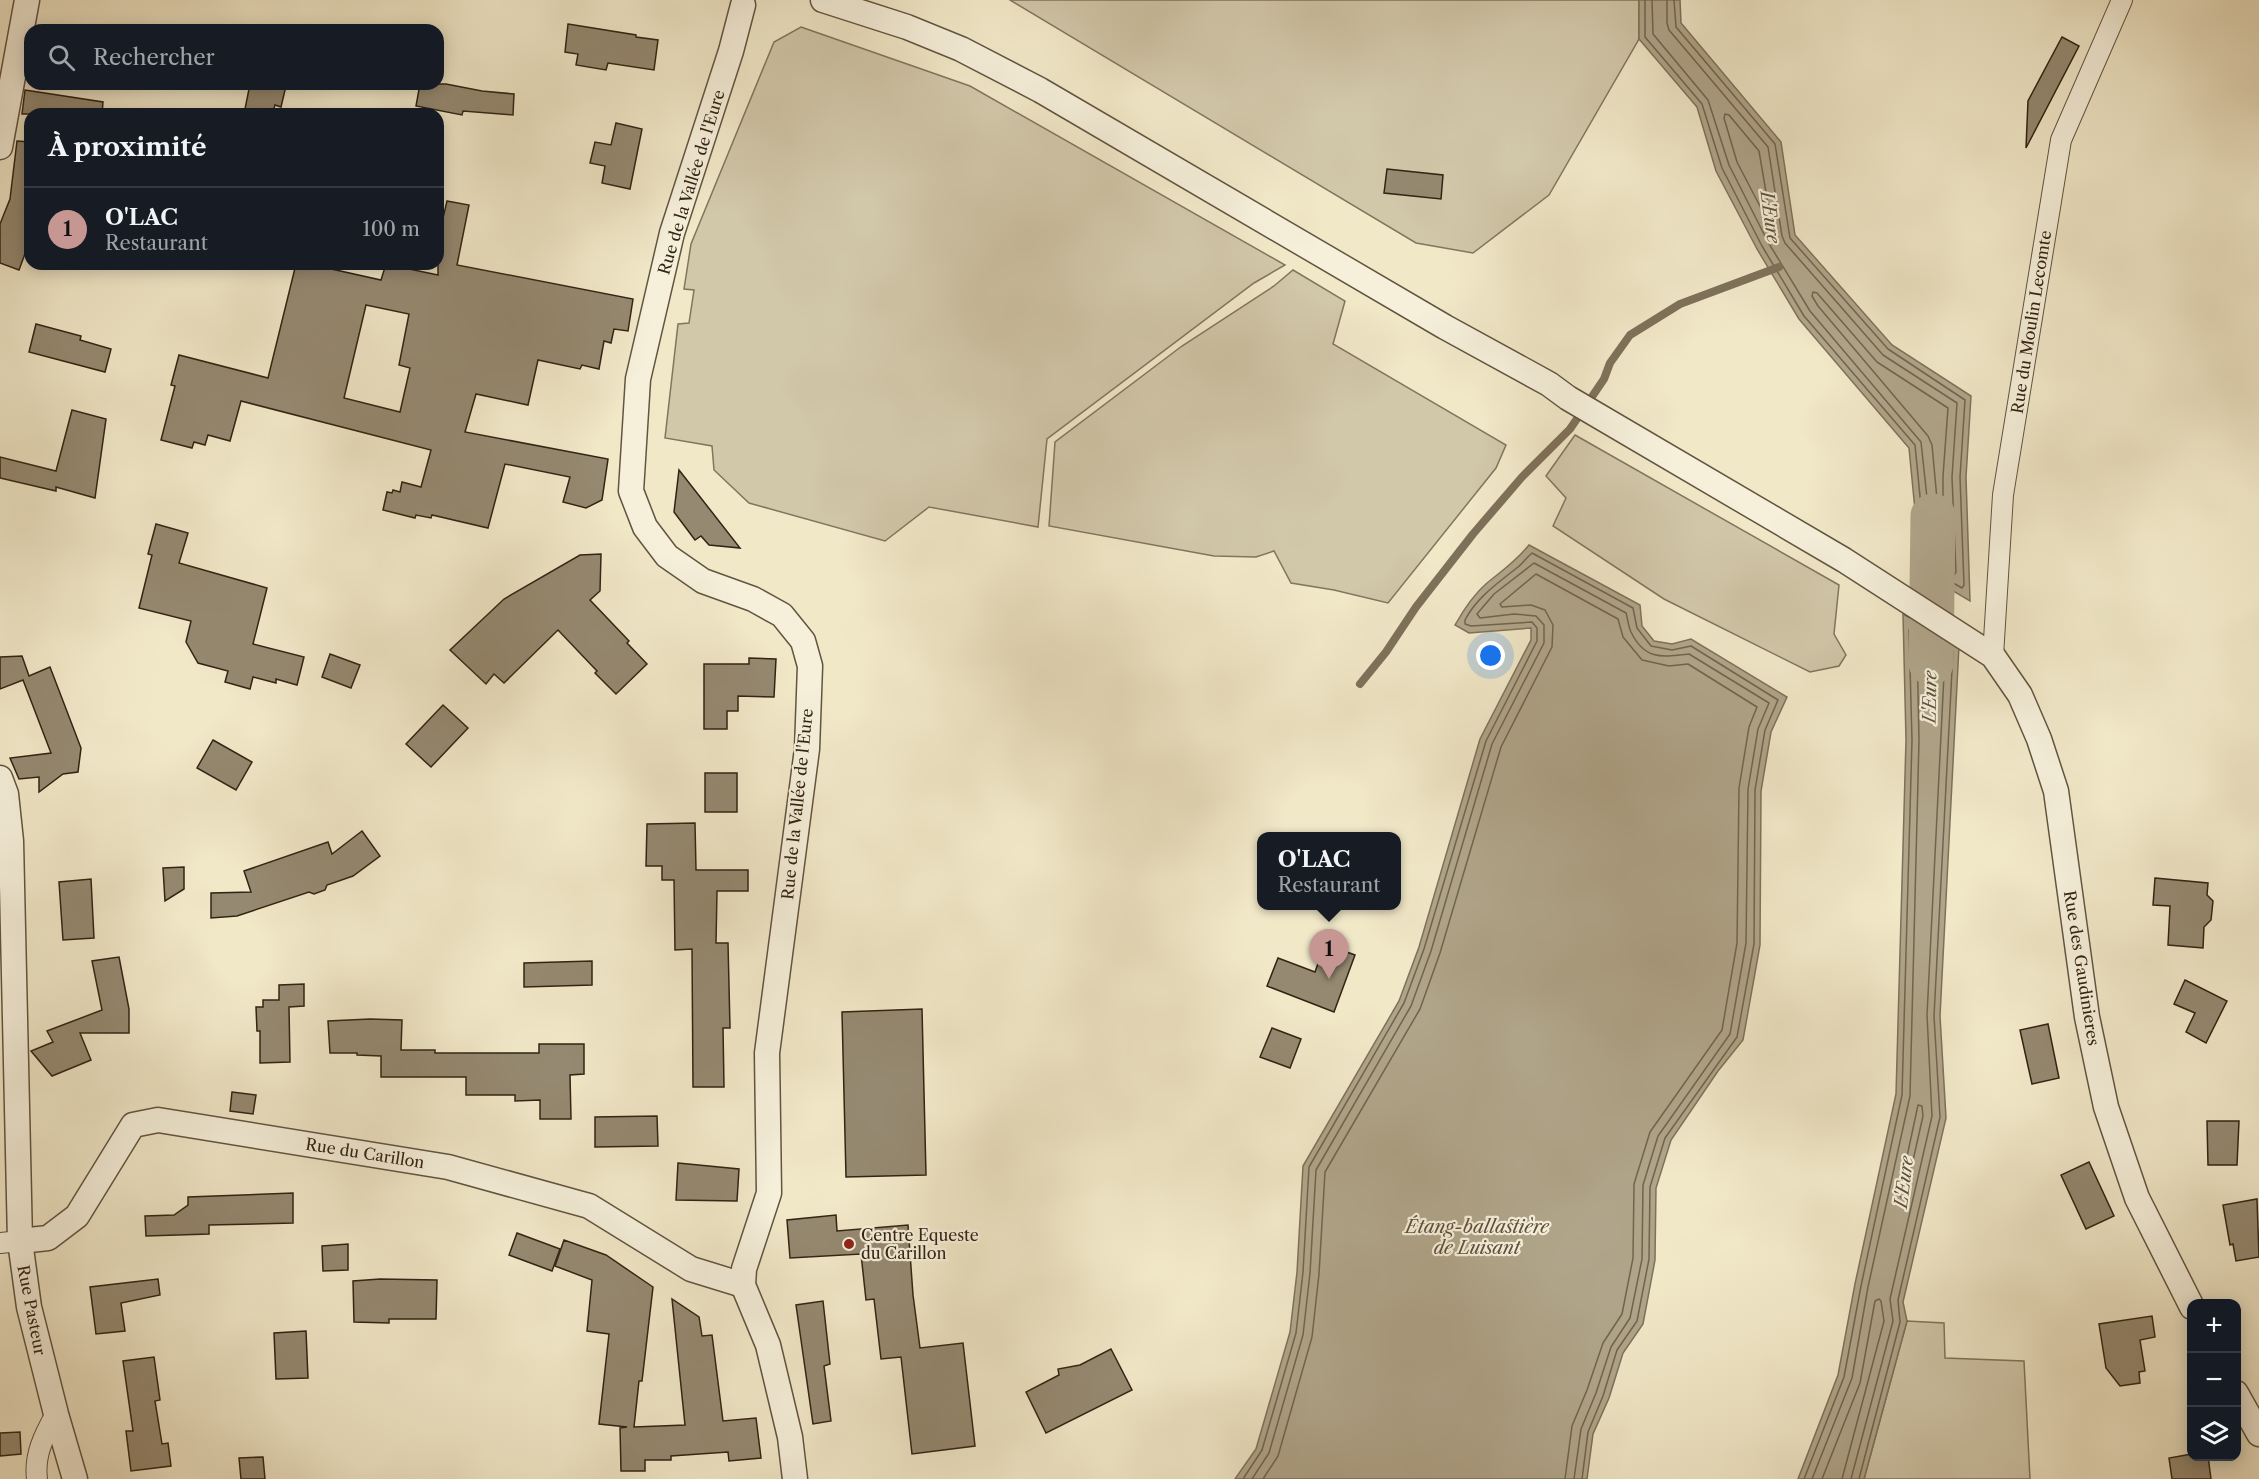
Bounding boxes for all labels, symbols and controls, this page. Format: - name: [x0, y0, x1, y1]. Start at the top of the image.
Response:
- search box: [24, 24, 444, 90]
- icon: search: [45, 41, 78, 74]
- text: Rechercher: [93, 44, 215, 71]
- street label: Rue de la Vallée de l'Eure: [653, 87, 729, 277]
- text: À proximité: [48, 131, 207, 163]
- water label: L'Eure: [1755, 188, 1785, 246]
- text: O'LAC: [105, 204, 178, 231]
- text: 1: [63, 217, 72, 241]
- text: 100 m: [362, 217, 420, 241]
- street label: Rue du Moulin Lecomte: [2007, 229, 2055, 415]
- text: Restaurant: [105, 231, 208, 255]
- your location: [1476, 641, 1505, 670]
- water label: L'Eure: [1919, 669, 1941, 725]
- street label: Rue de la Vallée de l'Eure: [777, 707, 817, 901]
- popup: [1257, 832, 1401, 910]
- text: O'LAC: [1278, 846, 1351, 873]
- text: Restaurant: [1278, 873, 1380, 897]
- street label: Rue des Gaudinieres: [2060, 889, 2104, 1047]
- pin: 1: [1310, 930, 1348, 979]
- street label: Rue du Carillon: [304, 1134, 426, 1172]
- water label: L'Eure: [1890, 1153, 1918, 1211]
- water label: Étang-ballastière de Luisant: [1403, 1215, 1550, 1259]
- place label: Centre Equeste du Carillon: [861, 1225, 979, 1263]
- marker: Centre Equeste du Carillon: [842, 1237, 856, 1251]
- street label: Rue Pasteur: [13, 1263, 51, 1357]
- map controls: [2187, 1299, 2241, 1461]
- button: +: [2187, 1299, 2241, 1353]
- button: −: [2187, 1353, 2241, 1407]
- button: layers: [2187, 1407, 2241, 1461]

